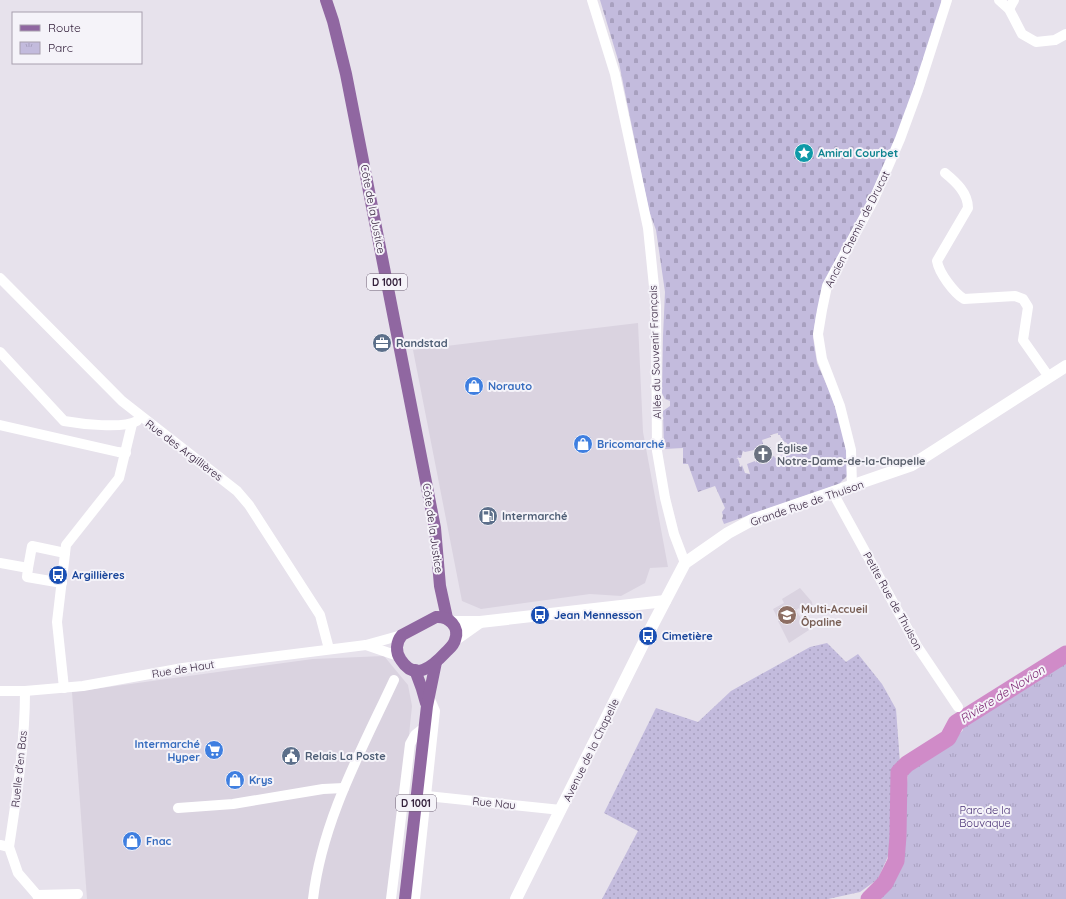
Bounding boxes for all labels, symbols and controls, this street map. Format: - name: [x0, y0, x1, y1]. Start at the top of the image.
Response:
- legend: [12, 12, 142, 64]
- text: Route: [48, 20, 81, 35]
- text: Parc: [48, 40, 73, 55]
- place icon: Amiral Courbet: [793, 142, 815, 164]
- place label: Amiral Courbet: [818, 146, 898, 160]
- street label: Côte de la Justice: [357, 163, 389, 255]
- street label: Ancien Chemin de Drucat: [822, 168, 893, 290]
- road number: D 1001: [367, 274, 407, 290]
- street label: Allée du Souvenir Français: [646, 285, 664, 419]
- office icon: Randstad: [371, 332, 393, 354]
- place label: Randstad: [396, 336, 448, 350]
- shop icon: Norauto: [463, 375, 485, 397]
- place label: Norauto: [488, 379, 532, 393]
- street label: Rue des Argillières: [143, 416, 225, 484]
- shop icon: Bricomarché: [572, 433, 594, 455]
- place label: Bricomarché: [597, 437, 665, 451]
- place label: Église Notre-Dame-de-la-Chapelle: [777, 441, 926, 468]
- church icon: Église Notre-Dame-de-la-Chapelle: [752, 443, 774, 465]
- street label: Grande Rue de Thuison: [748, 477, 866, 529]
- street label: Côte de la Justice: [420, 482, 446, 574]
- fuel station icon: Intermarché: [477, 505, 499, 527]
- place label: Intermarché: [502, 509, 568, 523]
- street label: Petite Rue de Thuison: [860, 550, 926, 652]
- bus stop icon: Argillières: [47, 564, 69, 586]
- place label: Argillières: [72, 568, 125, 582]
- place label: Multi-Accueil Ôpaline: [801, 602, 868, 629]
- bus stop icon: Jean Mennesson: [529, 604, 551, 626]
- school or university icon: Multi-Accueil Ôpaline: [776, 604, 798, 626]
- place label: Jean Mennesson: [554, 608, 642, 622]
- bus stop icon: Cimetière: [637, 625, 659, 647]
- place label: Cimetière: [662, 629, 713, 643]
- street label: Rue de Haut: [151, 657, 216, 681]
- water label: Rivière de Novion: [957, 661, 1048, 726]
- street label: Avenue de la Chapelle: [560, 696, 622, 804]
- street label: Ruelle d'en Bas: [8, 730, 30, 808]
- place label: Intermarché Hyper: [134, 737, 201, 764]
- supermarket icon: Intermarché Hyper: [203, 739, 225, 761]
- public building icon: Relais La Poste: [280, 745, 302, 767]
- place label: Relais La Poste: [305, 749, 386, 763]
- shop icon: Krys: [224, 769, 246, 791]
- place label: Krys: [249, 773, 273, 787]
- street label: Rue Nau: [472, 794, 516, 812]
- road number: D 1001: [396, 795, 436, 811]
- park label: Parc de la Bouvaque: [959, 803, 1011, 830]
- shop icon: Fnac: [121, 830, 143, 852]
- place label: Fnac: [146, 834, 172, 848]

